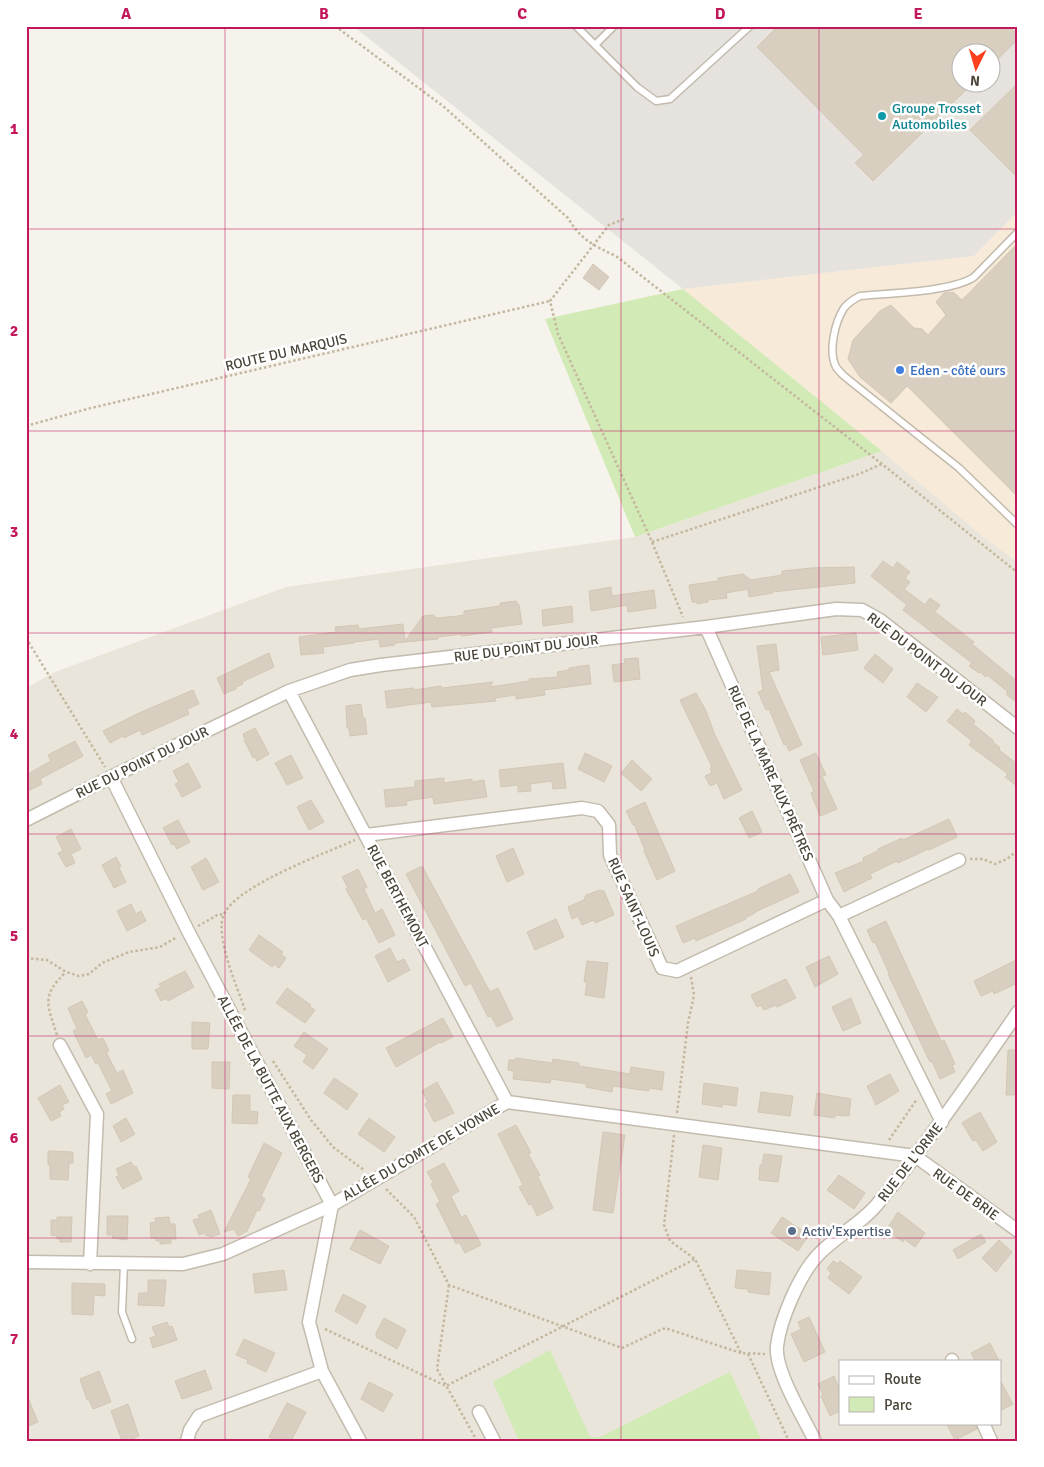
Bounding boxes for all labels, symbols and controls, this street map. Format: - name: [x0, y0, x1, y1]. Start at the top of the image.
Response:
- text: A: [121, 4, 132, 24]
- text: B: [319, 4, 329, 24]
- text: C: [517, 4, 527, 24]
- text: D: [715, 4, 726, 24]
- text: E: [913, 4, 923, 24]
- north arrow: [952, 42, 1002, 92]
- text: N: [969, 72, 981, 89]
- place label: Groupe Trosset Automobiles: [892, 100, 981, 133]
- marker: Groupe Trosset Automobiles: [876, 110, 888, 122]
- text: 1: [10, 119, 19, 139]
- text: 2: [10, 321, 18, 341]
- street label: ROUTE DU MARQUIS: [223, 330, 349, 375]
- place label: Eden - côté ours: [910, 362, 1006, 379]
- marker: Eden - côté ours: [894, 364, 906, 376]
- text: 3: [10, 522, 18, 542]
- street label: RUE DU POINT DU JOUR: [863, 609, 990, 710]
- street label: RUE DU POINT DU JOUR: [453, 631, 599, 666]
- street label: RUE DE LA MARE AUX PRÊTRES: [724, 683, 817, 864]
- street label: RUE DU POINT DU JOUR: [73, 723, 211, 802]
- text: 4: [10, 724, 19, 744]
- street label: RUE BERTHEMONT: [363, 842, 432, 951]
- street label: RUE SAINT-LOUIS: [604, 855, 663, 960]
- text: 5: [10, 926, 18, 946]
- street label: ALLÉE DE LA BUTTE AUX BERGERS: [214, 992, 328, 1186]
- street label: ALLÉE DU COMTE DE LYONNE: [340, 1100, 503, 1205]
- street label: RUE DE L'ORME: [874, 1119, 947, 1205]
- text: 6: [10, 1128, 19, 1148]
- street label: RUE DE BRIE: [929, 1165, 1002, 1224]
- place label: Activ'Expertise: [802, 1223, 891, 1240]
- marker: Activ'Expertise: [786, 1225, 798, 1237]
- text: 7: [10, 1329, 19, 1349]
- legend: [839, 1360, 1002, 1424]
- text: Route: [884, 1370, 921, 1388]
- text: Parc: [884, 1396, 912, 1414]

